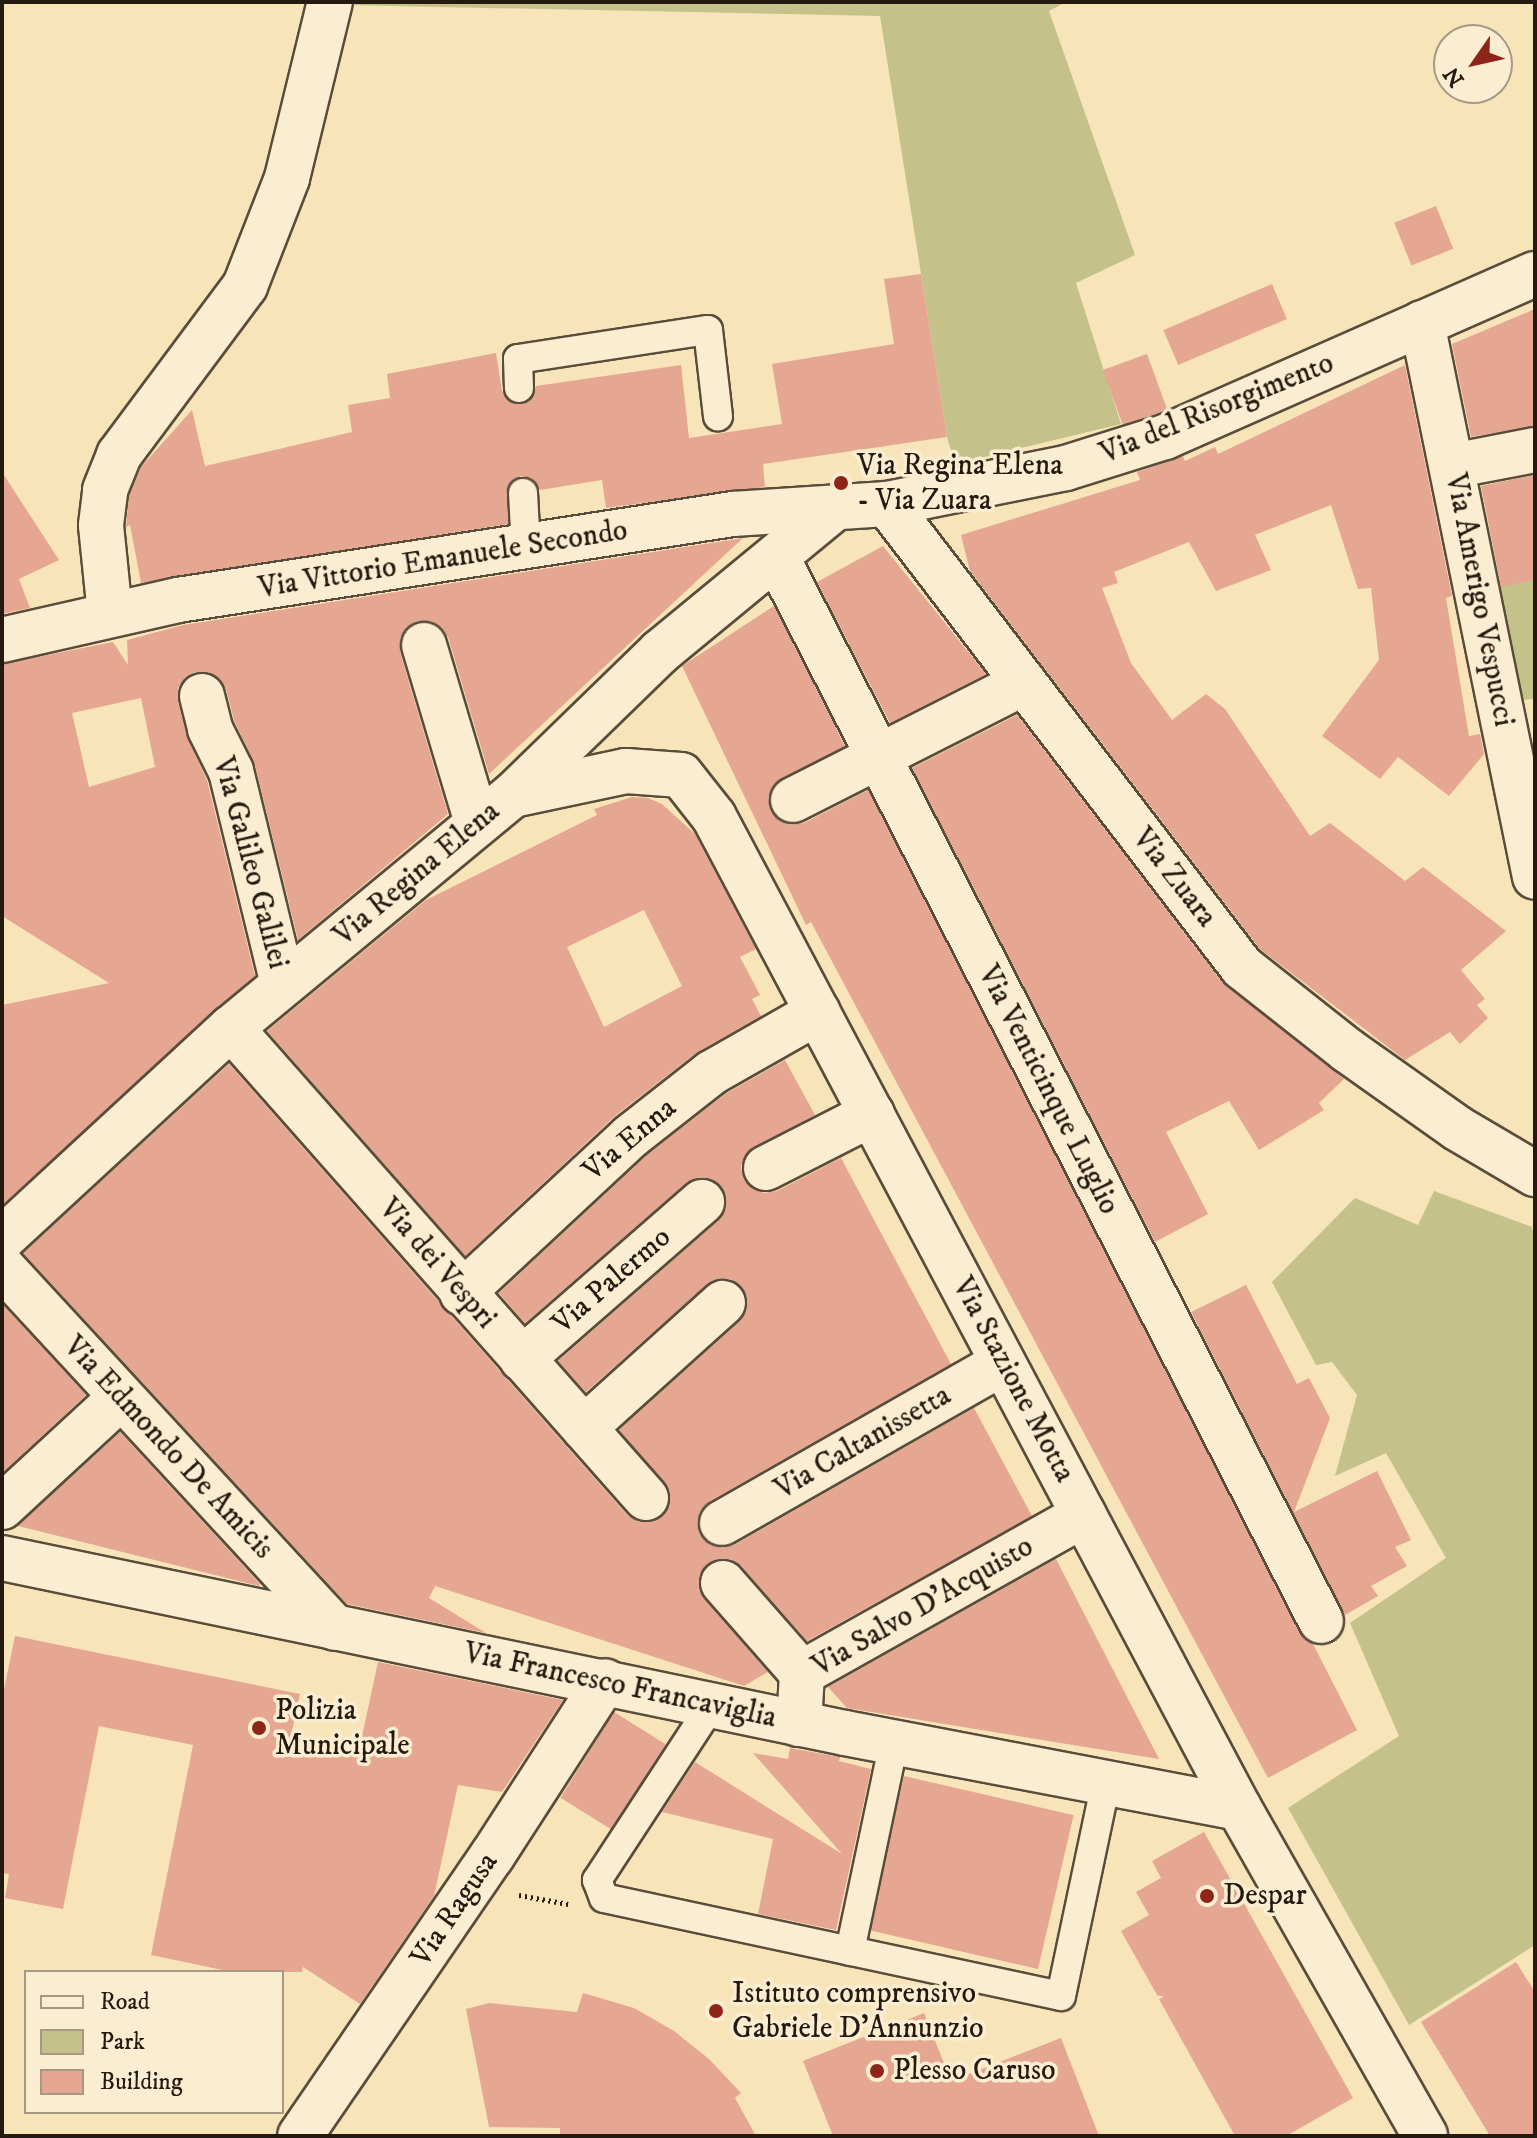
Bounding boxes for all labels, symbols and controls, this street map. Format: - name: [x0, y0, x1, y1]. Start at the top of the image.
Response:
- north arrow: [1433, 24, 1513, 104]
- text: N: [1438, 62, 1471, 92]
- street label: Via del Risorgimento: [1095, 346, 1339, 472]
- place label: Via Regina Elena - Via Zuara: [857, 448, 1063, 518]
- street label: Via Amerigo Vespucci: [1437, 470, 1521, 730]
- marker: Via Regina Elena - Via Zuara: [832, 474, 850, 492]
- street label: Via Vittorio Emanuele Secondo: [256, 513, 630, 607]
- street label: Via Galileo Galilei: [204, 753, 296, 973]
- street label: Via Regina Elena: [326, 794, 508, 954]
- street label: Via Zuara: [1124, 821, 1224, 935]
- street label: Via Venticinque Luglio: [970, 959, 1126, 1221]
- street label: Via Enna: [576, 1091, 684, 1189]
- street label: Via dei Vespri: [371, 1191, 503, 1337]
- street label: Via Palermo: [545, 1220, 679, 1342]
- street label: Via Stazione Motta: [944, 1271, 1082, 1489]
- street label: Via Edmondo De Amicis: [55, 1329, 281, 1567]
- street label: Via Caltanissetta: [769, 1378, 957, 1508]
- street label: Via Salvo D'Acquisto: [806, 1529, 1040, 1685]
- street label: Via Francesco Francaviglia: [461, 1635, 779, 1737]
- place label: Polizia Municipale: [275, 1693, 410, 1764]
- marker: Polizia Municipale: [250, 1719, 268, 1737]
- street label: Via Ragusa: [404, 1846, 506, 1974]
- place label: Despar: [1223, 1878, 1307, 1914]
- marker: Despar: [1198, 1887, 1216, 1905]
- legend: [24, 1970, 284, 2114]
- place label: Istituto comprensivo Gabriele D'Annunzio: [732, 1976, 984, 2046]
- text: Road: [100, 1987, 150, 2017]
- marker: Istituto comprensivo Gabriele D'Annunzio: [707, 2002, 725, 2020]
- text: Park: [100, 2027, 145, 2057]
- place label: Plesso Caruso: [893, 2053, 1056, 2089]
- marker: Plesso Caruso: [868, 2062, 886, 2080]
- text: Building: [100, 2067, 183, 2097]

